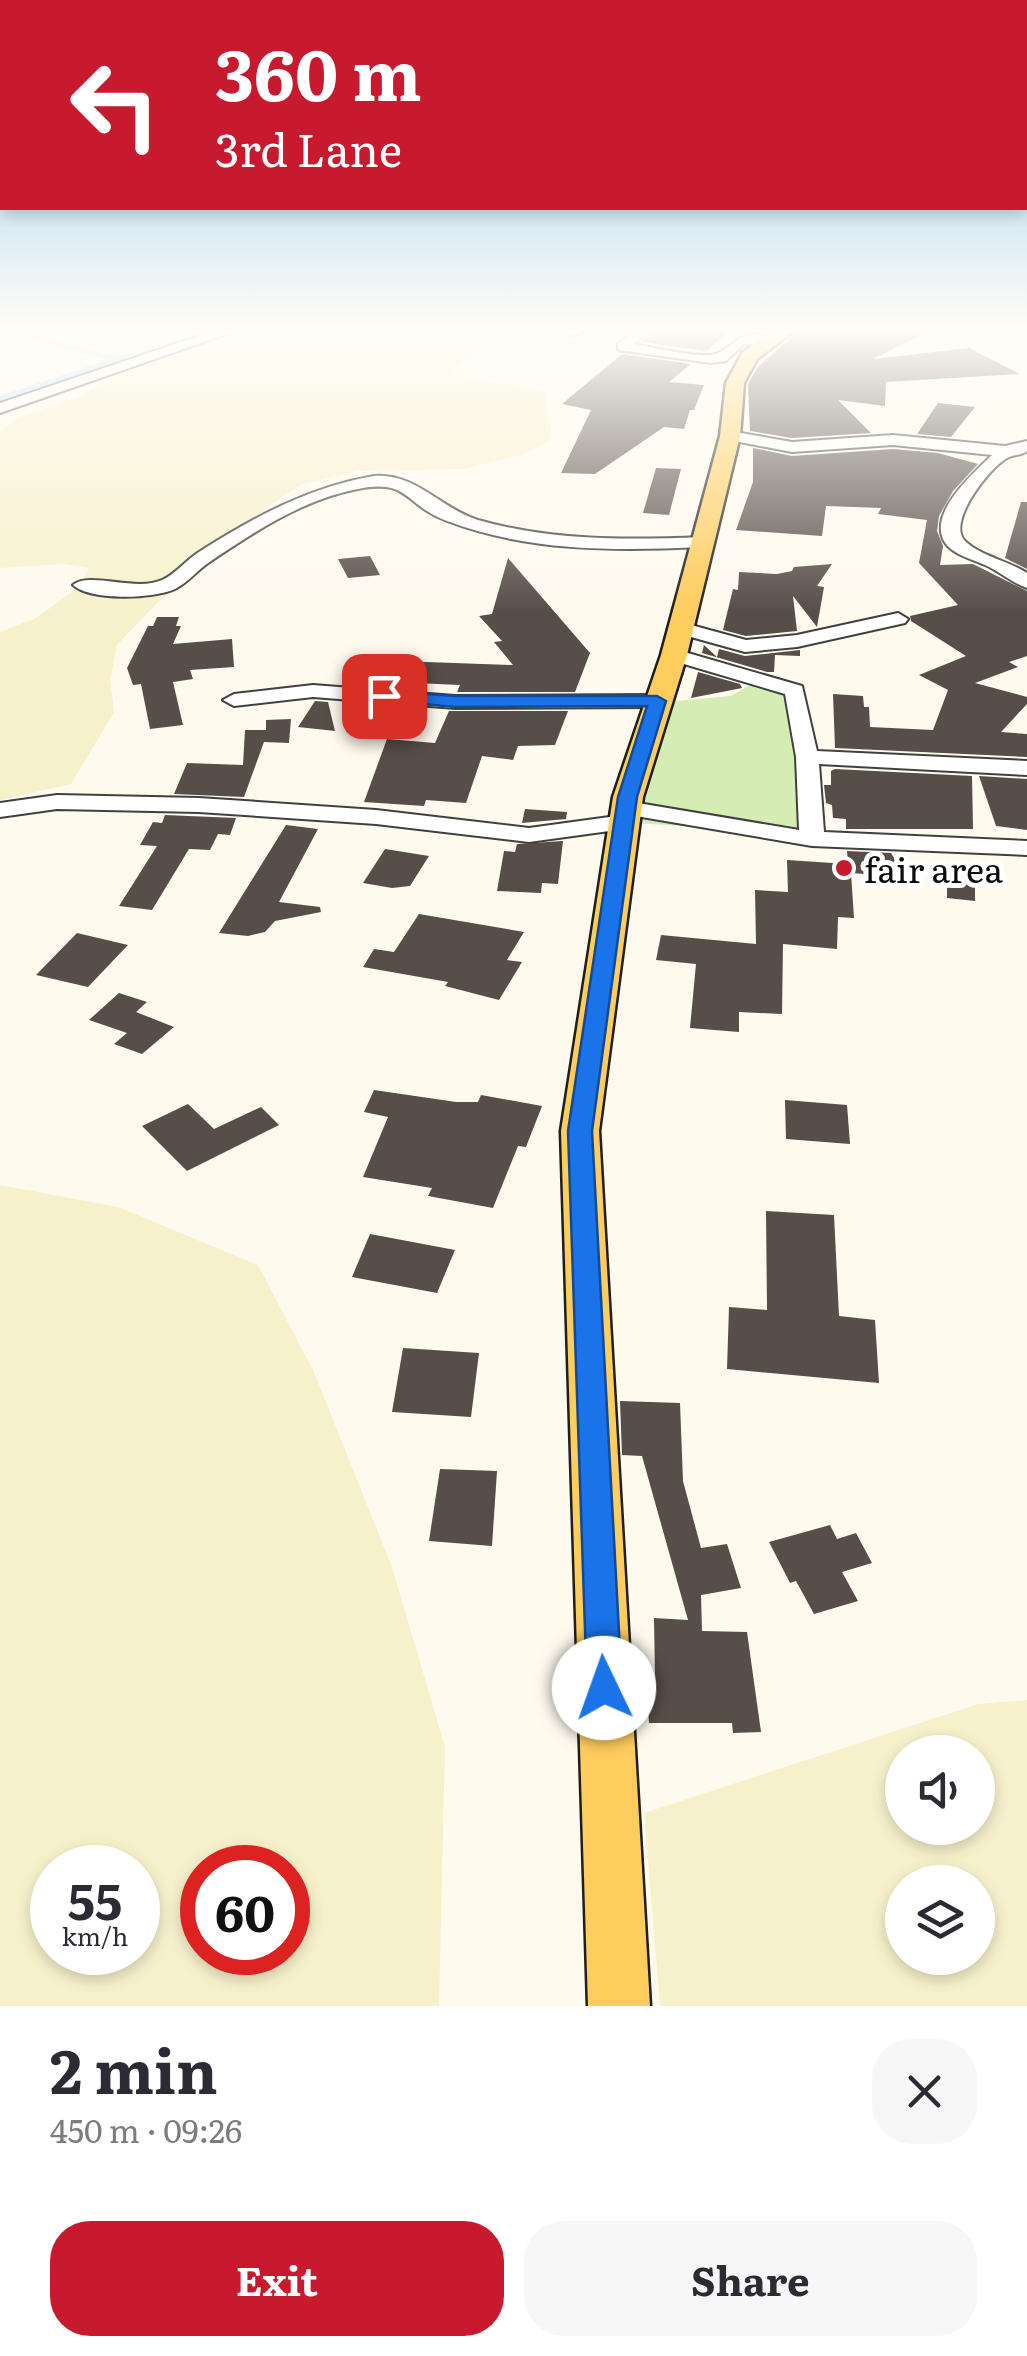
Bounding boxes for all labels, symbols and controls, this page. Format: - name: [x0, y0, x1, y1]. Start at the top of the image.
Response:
- text: 360 m: [215, 19, 422, 123]
- icon: left: [50, 40, 180, 170]
- text: 3rd Lane: [215, 114, 402, 181]
- pin: [342, 654, 427, 739]
- icon: arrive: [357, 669, 412, 724]
- place label: fair area: [864, 842, 1003, 894]
- marker: fair area: [833, 857, 855, 879]
- position arrow: [552, 1636, 656, 1740]
- map controls: [885, 1735, 995, 1975]
- button: sound: [885, 1735, 995, 1845]
- speed limit sign: 60: [180, 1845, 310, 1975]
- text: 55: [68, 1861, 122, 1935]
- button: layers: [885, 1865, 995, 1975]
- text: km/h: [62, 1917, 128, 1954]
- text: 2 min: [50, 2023, 218, 2112]
- button: close: [872, 2039, 977, 2144]
- text: 450 m · 09:26: [50, 2105, 242, 2153]
- button: Exit: [50, 2221, 504, 2336]
- button: Share: [524, 2221, 977, 2336]

